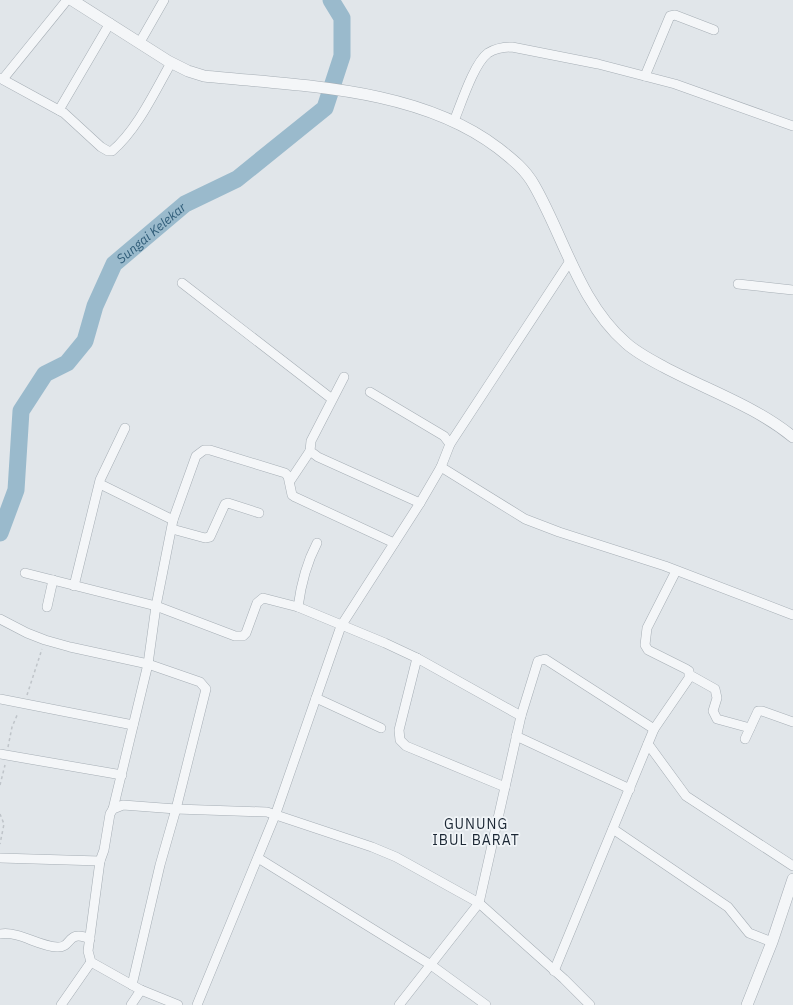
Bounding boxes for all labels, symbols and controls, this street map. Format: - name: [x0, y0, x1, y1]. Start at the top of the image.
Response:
- water label: Sungai Kelekar: [113, 198, 190, 267]
- district label: GUNUNG IBUL BARAT: [432, 815, 520, 849]

